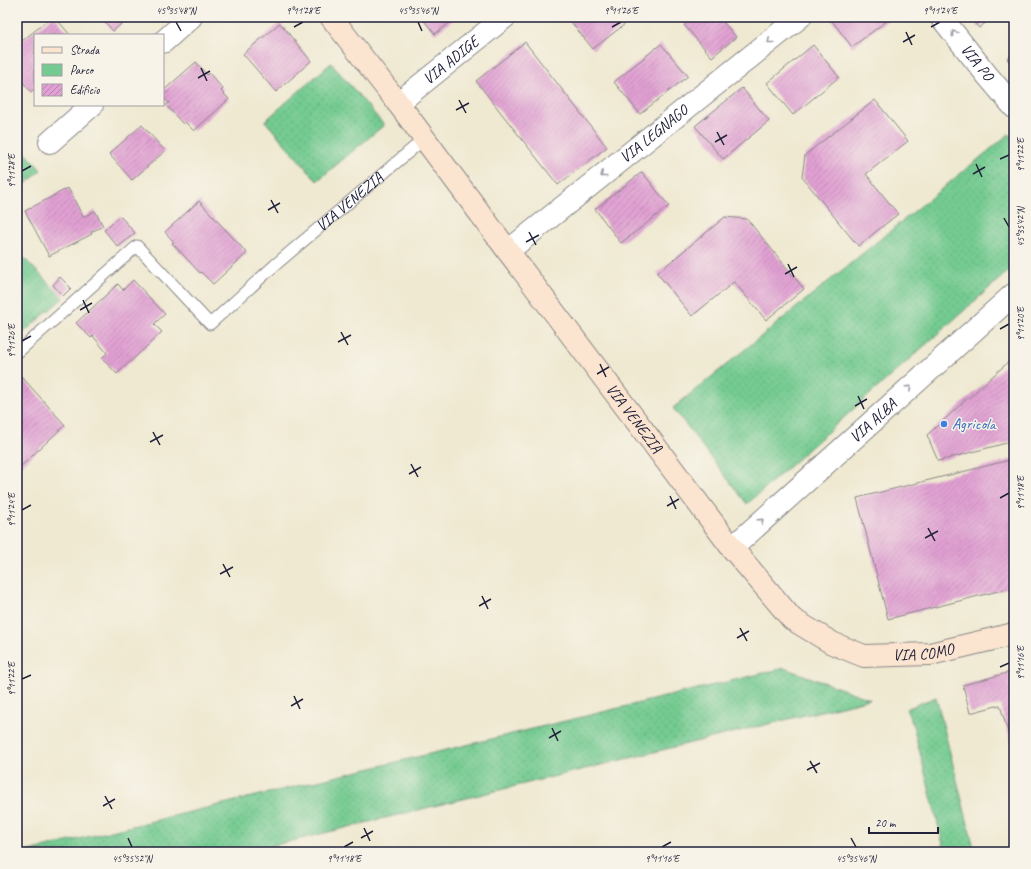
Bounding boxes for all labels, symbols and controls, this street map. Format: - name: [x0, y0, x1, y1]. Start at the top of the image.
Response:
- text: 45°35'48"N: [156, 4, 198, 17]
- text: 9°11'28"E: [286, 4, 322, 17]
- text: 45°35'46"N: [398, 4, 440, 17]
- text: 9°11'26"E: [604, 4, 640, 17]
- text: 9°11'24"E: [923, 4, 959, 17]
- street label: VIA ADIGE: [419, 30, 485, 89]
- one-way arrow: [952, 31, 959, 38]
- legend: [34, 34, 164, 106]
- one-way arrow: [767, 37, 775, 44]
- street label: VIA PO: [956, 40, 999, 87]
- text: Strada: [70, 42, 100, 58]
- text: Parco: [70, 62, 95, 78]
- text: Edificio: [70, 82, 100, 98]
- street label: VIA LEGNAGO: [616, 99, 694, 167]
- text: 9°11'22"E: [1014, 136, 1027, 172]
- text: 9°11'28"E: [5, 152, 18, 188]
- street label: VIA VENEZIA: [312, 167, 388, 236]
- one-way arrow: [601, 171, 608, 178]
- text: 45°35'42"N: [1014, 205, 1027, 247]
- text: 9°11'20"E: [1014, 305, 1027, 341]
- text: 9°11'26"E: [5, 322, 18, 358]
- street label: VIA VENEZIA: [602, 380, 667, 458]
- one-way arrow: [905, 385, 912, 392]
- street label: VIA ALBA: [845, 394, 902, 447]
- place label: Agricola: [952, 414, 997, 434]
- marker: Agricola: [939, 419, 949, 429]
- text: 9°11'18"E: [1014, 474, 1027, 510]
- text: 9°11'24"E: [5, 491, 18, 527]
- one-way arrow: [756, 519, 763, 526]
- street label: VIA COMO: [893, 638, 958, 665]
- text: 9°11'16"E: [1014, 644, 1027, 680]
- text: 9°11'22"E: [5, 660, 18, 696]
- scale bar: [869, 809, 938, 835]
- text: 20 m: [875, 815, 897, 831]
- text: 45°35'52"N: [112, 852, 154, 865]
- text: 9°11'18"E: [327, 852, 363, 865]
- text: 9°11'16"E: [645, 852, 681, 865]
- text: 45°35'46"N: [836, 852, 878, 865]

